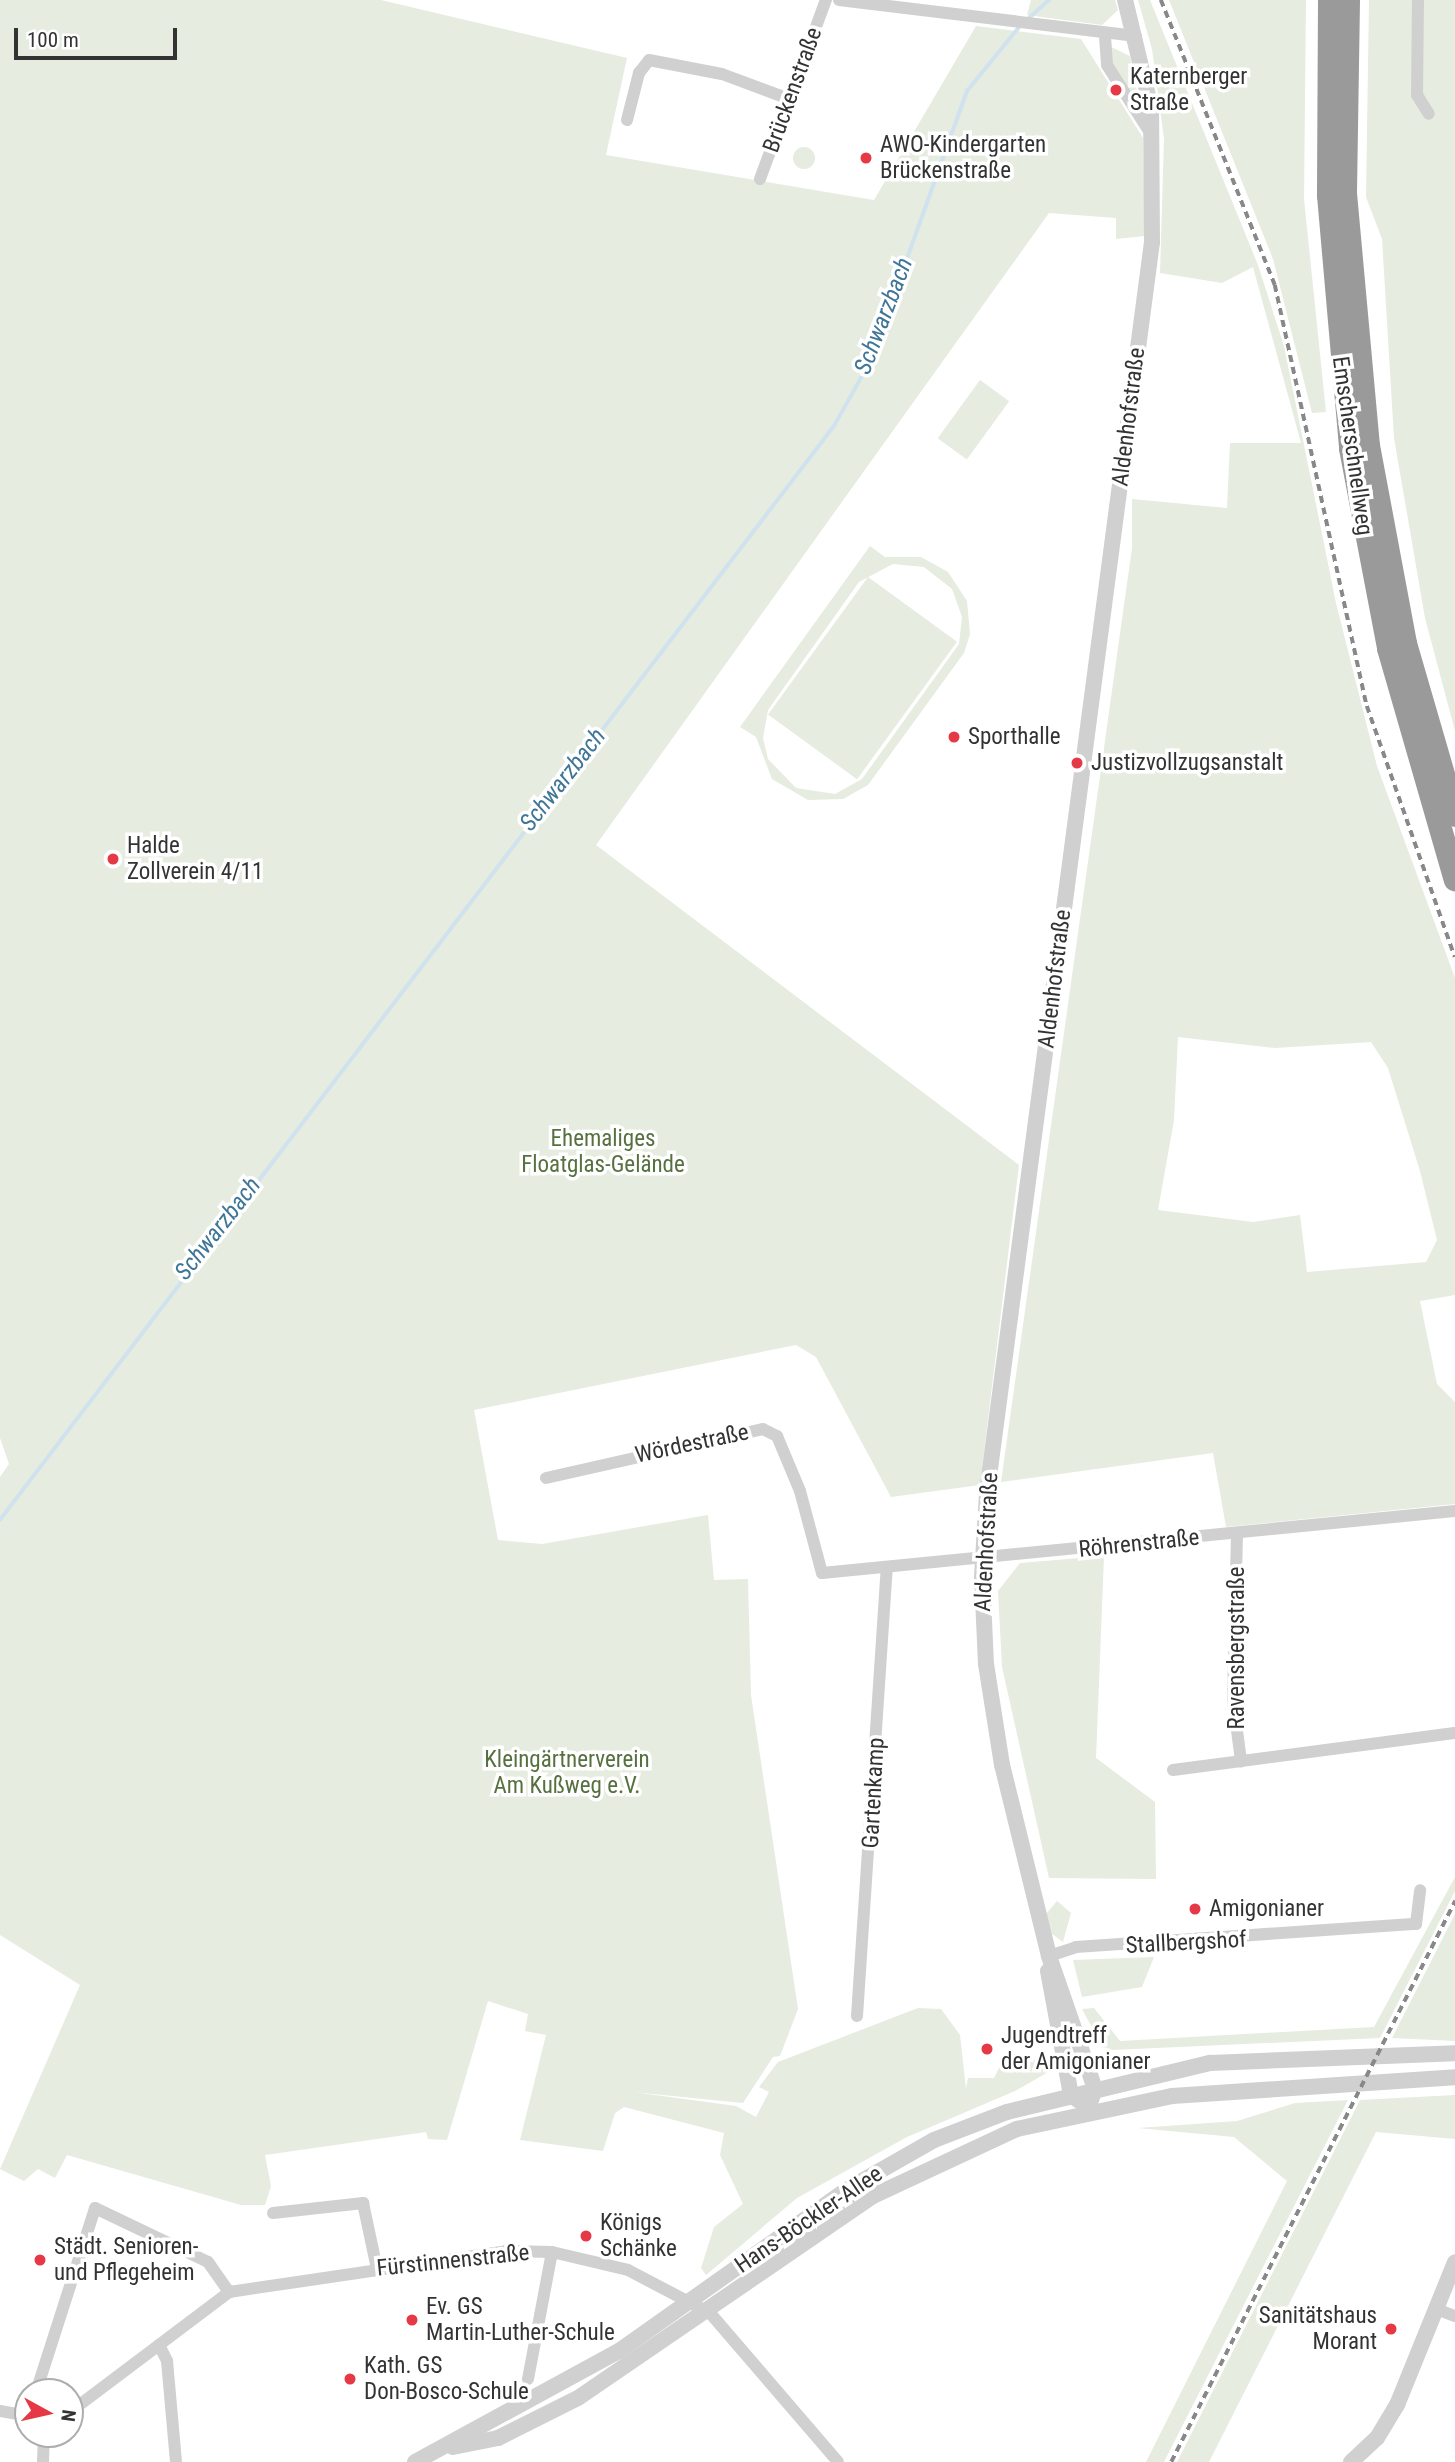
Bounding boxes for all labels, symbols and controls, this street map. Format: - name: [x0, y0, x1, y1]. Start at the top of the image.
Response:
- scale bar: [18, 14, 180, 58]
- street label: Brückenstraße: [758, 24, 828, 156]
- text: 100 m: [27, 28, 79, 52]
- place label: Katernberger Straße: [1130, 63, 1247, 117]
- marker: Katernberger Straße: [1108, 82, 1124, 98]
- place label: AWO-Kindergarten Brückenstraße: [880, 131, 1046, 185]
- marker: AWO-Kindergarten Brückenstraße: [858, 150, 874, 166]
- water label: Schwarzbach: [849, 254, 919, 378]
- street label: Aldenhofstraße: [1107, 346, 1151, 488]
- street label: Emscherschnellweg: [1326, 355, 1378, 537]
- water label: Schwarzbach: [514, 723, 612, 837]
- place label: Sporthalle: [968, 723, 1061, 751]
- marker: Sporthalle: [946, 729, 962, 745]
- place label: Justizvollzugsanstalt: [1091, 749, 1283, 777]
- marker: Justizvollzugsanstalt: [1069, 755, 1085, 771]
- place label: Halde Zollverein 4/11: [127, 832, 263, 886]
- marker: Halde Zollverein 4/11: [105, 851, 121, 867]
- street label: Aldenhofstraße: [1033, 908, 1077, 1050]
- park label: Ehemaliges Floatglas-Gelände: [521, 1125, 685, 1179]
- water label: Schwarzbach: [169, 1172, 267, 1286]
- street label: Wördestraße: [633, 1419, 751, 1469]
- street label: Aldenhofstraße: [970, 1472, 1004, 1612]
- street label: Röhrenstraße: [1077, 1524, 1201, 1564]
- street label: Ravensbergstraße: [1223, 1566, 1251, 1730]
- street label: Gartenkamp: [857, 1737, 891, 1849]
- park label: Kleingärtnerverein Am Kußweg e.V.: [484, 1746, 650, 1800]
- place label: Amigonianer: [1209, 1895, 1324, 1923]
- marker: Amigonianer: [1187, 1901, 1203, 1917]
- street label: Stallbergshof: [1125, 1926, 1247, 1960]
- place label: Jugendtreff der Amigonianer: [1001, 2022, 1151, 2076]
- marker: Jugendtreff der Amigonianer: [979, 2041, 995, 2057]
- street label: Hans-Böckler-Allee: [730, 2161, 888, 2279]
- place label: Königs Schänke: [600, 2209, 677, 2263]
- marker: Königs Schänke: [578, 2228, 594, 2244]
- place label: Städt. Senioren- und Pflegeheim: [54, 2233, 198, 2287]
- street label: Fürstinnenstraße: [375, 2239, 531, 2283]
- marker: Städt. Senioren- und Pflegeheim: [32, 2252, 48, 2268]
- place label: Ev. GS Martin-Luther-Schule: [426, 2293, 615, 2347]
- place label: Sanitätshaus Morant: [1259, 2302, 1377, 2356]
- marker: Ev. GS Martin-Luther-Schule: [404, 2312, 420, 2328]
- marker: Sanitätshaus Morant: [1383, 2321, 1399, 2337]
- place label: Kath. GS Don-Bosco-Schule: [364, 2352, 529, 2406]
- marker: Kath. GS Don-Bosco-Schule: [342, 2371, 358, 2387]
- north arrow: [14, 2378, 84, 2448]
- text: N: [56, 2408, 81, 2423]

